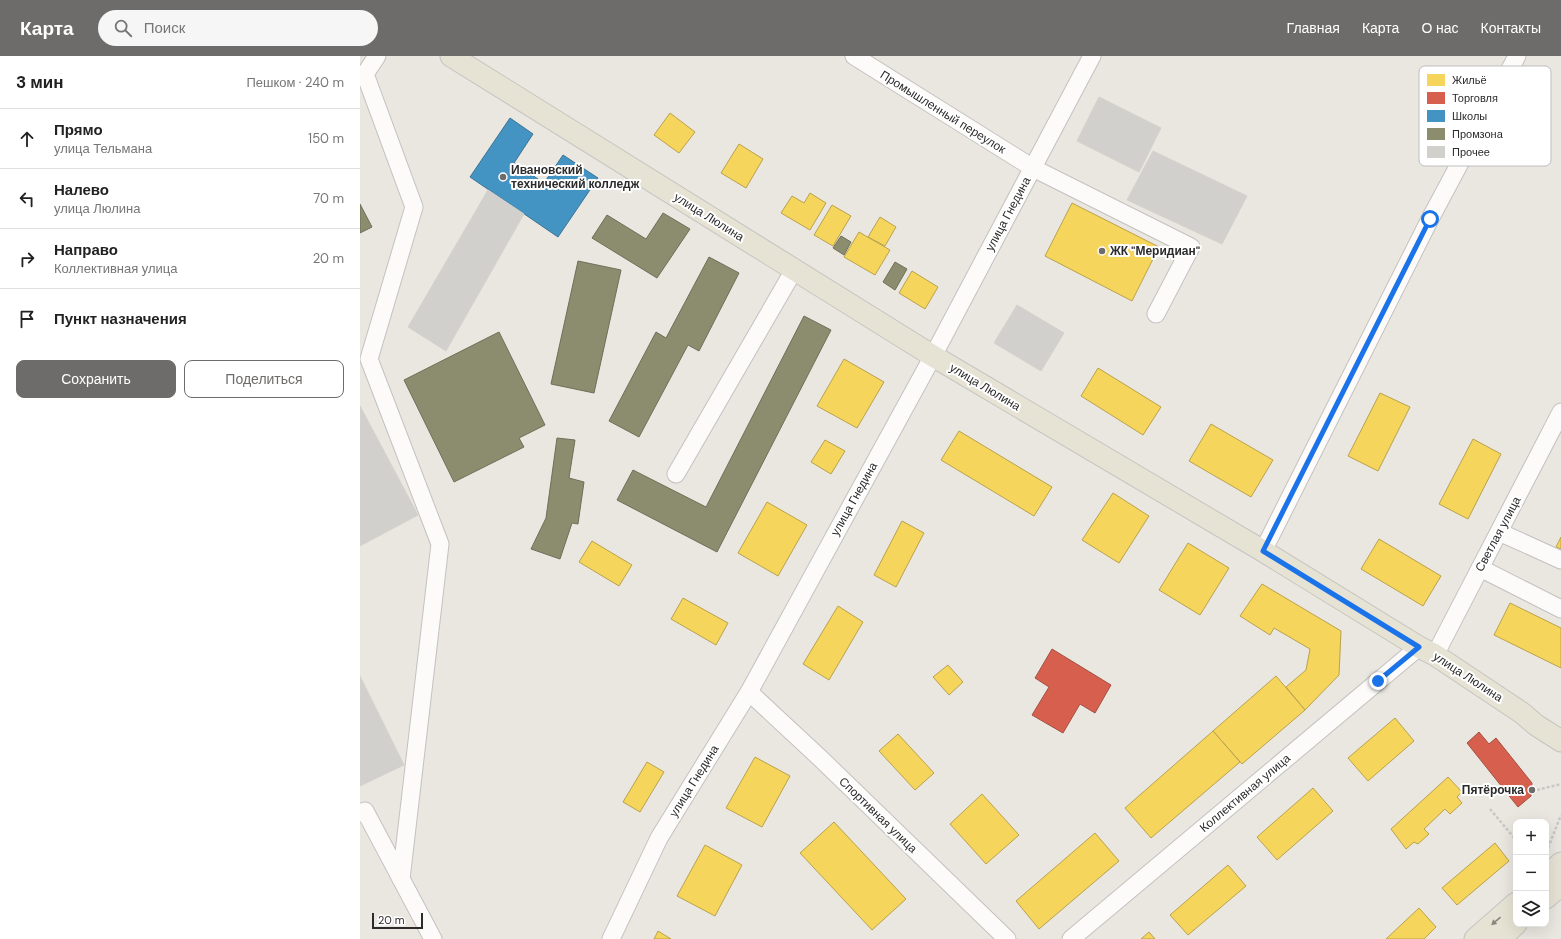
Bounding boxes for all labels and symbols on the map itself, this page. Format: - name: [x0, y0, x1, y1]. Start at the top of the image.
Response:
- legend: [1419, 66, 1551, 166]
- street label: Промышленный переулок: [877, 67, 1009, 158]
- text: Жильё: [1452, 73, 1487, 87]
- text: Торговля: [1452, 91, 1498, 105]
- text: Школы: [1452, 109, 1487, 123]
- text: Промзона: [1452, 127, 1504, 141]
- text: Прочее: [1452, 145, 1490, 159]
- place label: Ивановский технический колледж: [511, 162, 640, 192]
- marker: Ивановский технический колледж: [498, 172, 508, 182]
- street label: улица Гнедина: [982, 174, 1034, 254]
- street label: улица Люлина: [671, 189, 747, 245]
- route start: [1421, 210, 1439, 228]
- place label: ЖК "Меридиан": [1109, 243, 1200, 259]
- marker: ЖК "Меридиан": [1097, 246, 1107, 256]
- street label: улица Люлина: [947, 360, 1024, 415]
- street label: улица Гнедина: [827, 459, 881, 539]
- street label: Светлая улица: [1472, 493, 1525, 574]
- street label: улица Люлина: [1430, 649, 1506, 706]
- route end: [1369, 672, 1387, 690]
- street label: улица Гнедина: [665, 742, 723, 820]
- street label: Коллективная улица: [1196, 750, 1294, 836]
- street label: Спортивная улица: [835, 774, 921, 857]
- place label: Пятёрочка: [1462, 782, 1524, 798]
- marker: Пятёрочка: [1527, 785, 1537, 795]
- scale bar: [372, 911, 423, 930]
- one-way arrow: [1491, 916, 1500, 925]

